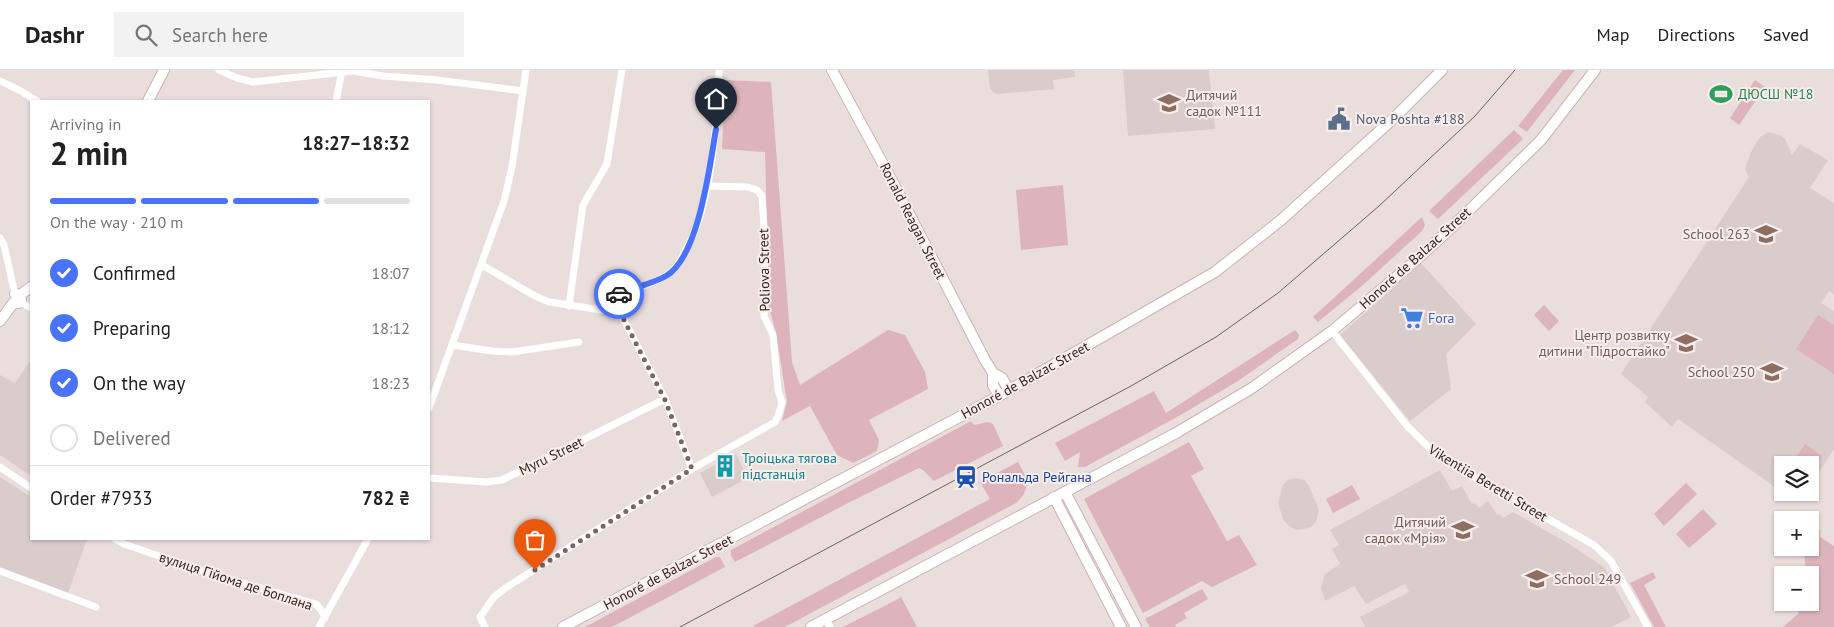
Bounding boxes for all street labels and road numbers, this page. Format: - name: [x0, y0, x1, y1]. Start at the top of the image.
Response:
- street label: Ronald Reagan Street: [876, 160, 950, 283]
- street label: Honoré de Balzac Street: [1355, 203, 1475, 313]
- street label: Poliova Street: [754, 228, 774, 312]
- street label: Honoré de Balzac Street: [958, 337, 1093, 423]
- street label: Myru Street: [516, 433, 586, 479]
- street label: Vikentiia Beretti Street: [1424, 440, 1551, 526]
- street label: Honoré de Balzac Street: [600, 530, 736, 614]
- street label: вулиця Гійома де Боплана: [157, 548, 315, 614]

